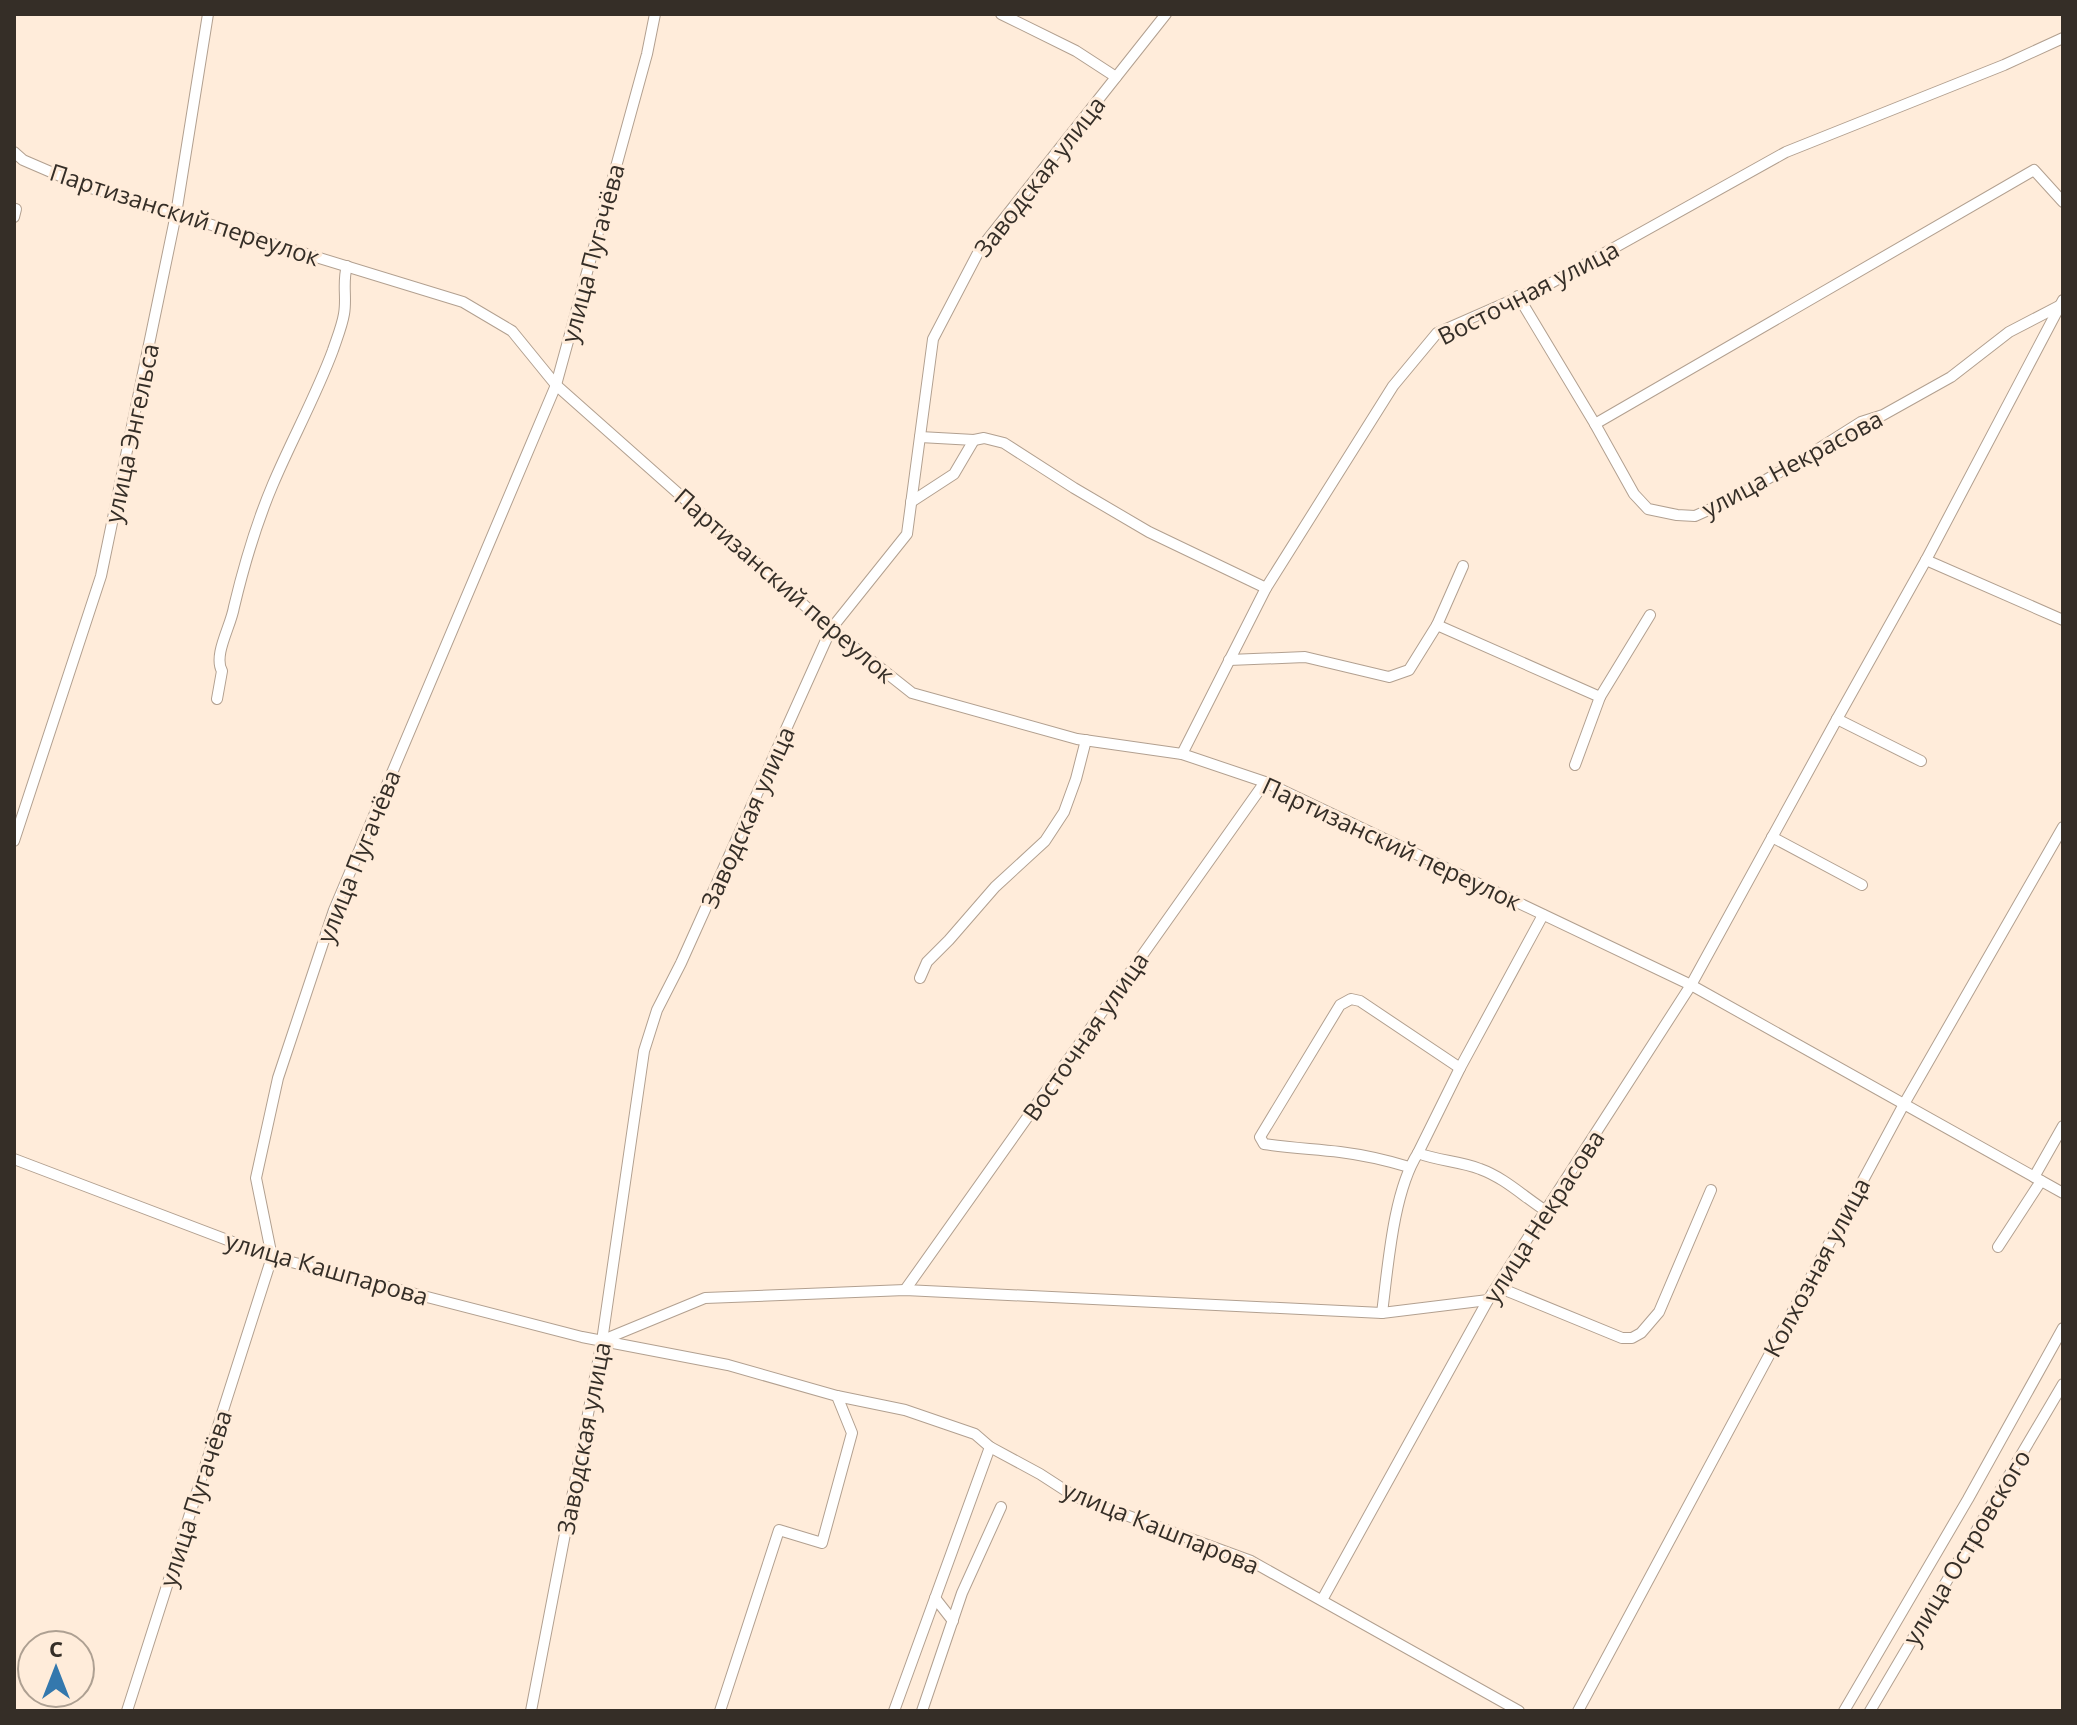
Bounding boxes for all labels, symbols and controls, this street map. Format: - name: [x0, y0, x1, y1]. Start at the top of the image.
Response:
- street label: Заводская улица: [966, 89, 1112, 263]
- street label: Партизанский переулок: [46, 155, 325, 273]
- street label: улица Пугачёва: [552, 160, 632, 346]
- street label: Восточная улица: [1432, 232, 1624, 352]
- street label: улица Энгельса: [96, 340, 166, 526]
- street label: улица Некрасова: [1696, 401, 1888, 525]
- street label: Партизанский переулок: [668, 480, 903, 690]
- street label: Заводская улица: [692, 721, 802, 913]
- street label: улица Пугачёва: [308, 765, 408, 947]
- street label: Партизанский переулок: [1257, 768, 1527, 918]
- street label: Восточная улица: [1014, 945, 1156, 1127]
- street label: улица Некрасова: [1475, 1123, 1611, 1309]
- street label: Колхозная улица: [1755, 1171, 1877, 1363]
- street label: улица Кашпарова: [222, 1223, 432, 1313]
- street label: Заводская улица: [548, 1339, 618, 1537]
- street label: улица Пугачёва: [151, 1405, 239, 1591]
- street label: улица Островского: [1894, 1443, 2038, 1651]
- street label: улица Кашпарова: [1058, 1472, 1264, 1582]
- north arrow: [16, 1629, 96, 1709]
- text: С: [49, 1633, 63, 1663]

